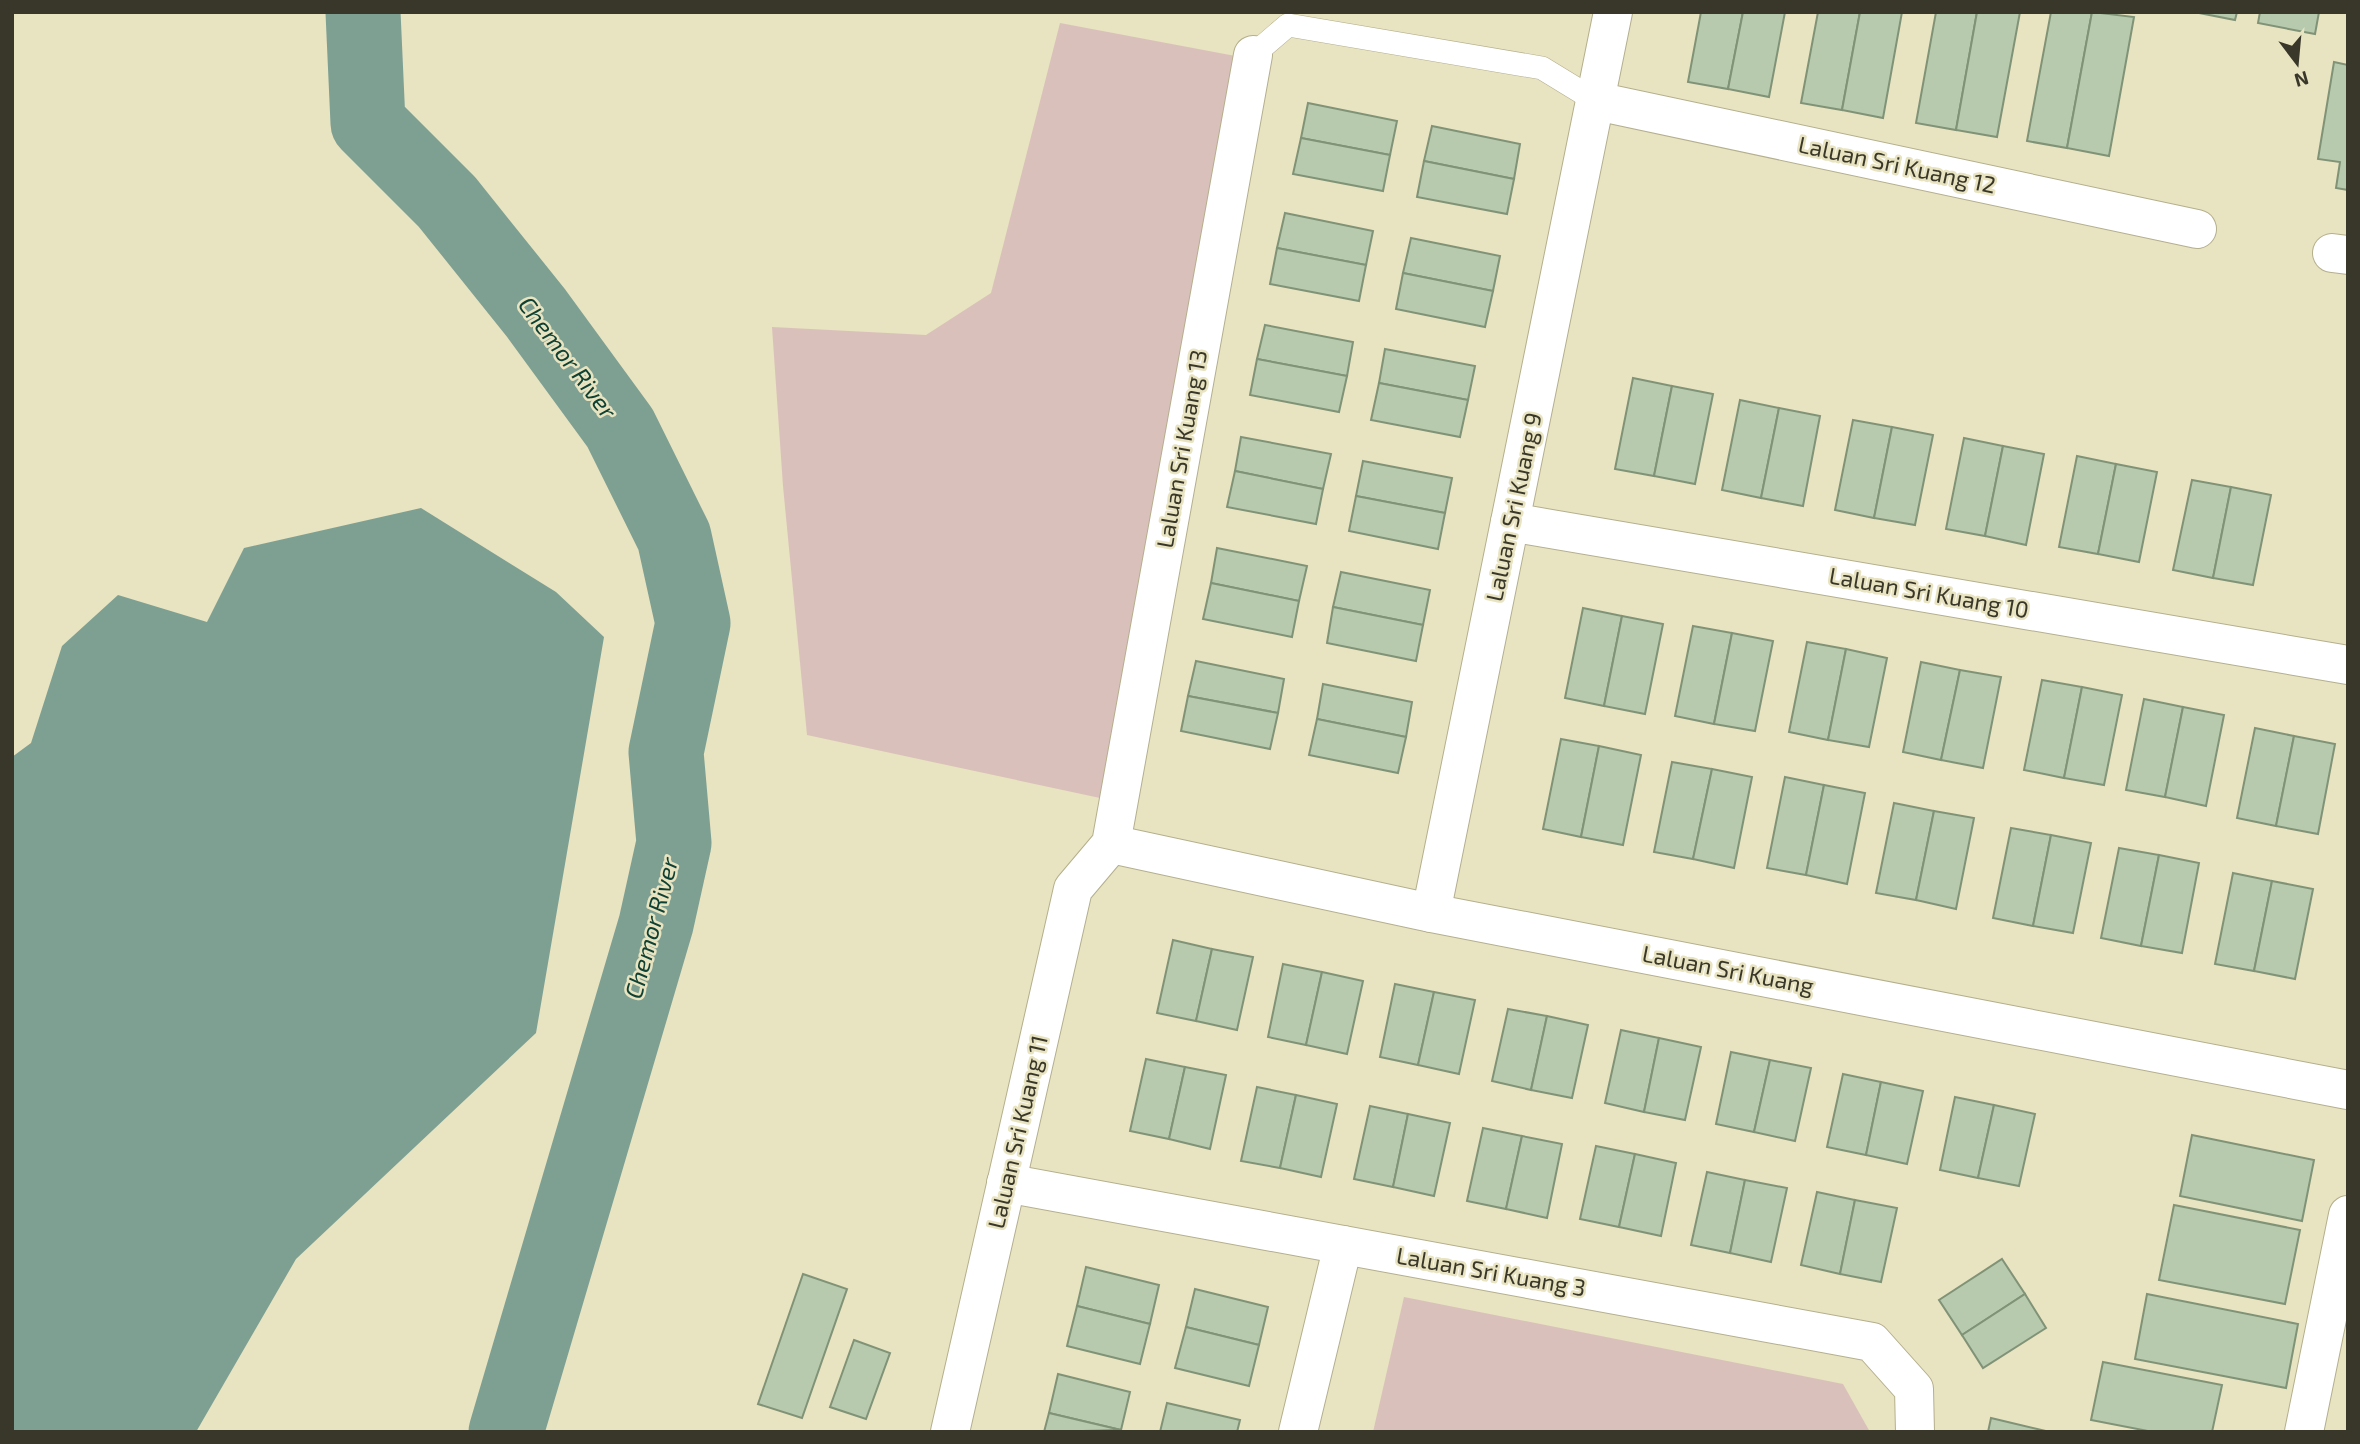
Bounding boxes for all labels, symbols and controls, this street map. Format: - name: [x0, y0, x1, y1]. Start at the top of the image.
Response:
- north arrow: [2262, 28, 2332, 98]
- text: N: [2292, 67, 2312, 93]
- street label: Laluan Sri Kuang 12: [1796, 129, 1998, 199]
- water label: Chemor River: [513, 290, 624, 424]
- street label: Laluan Sri Kuang 13: [1150, 347, 1212, 550]
- street label: Laluan Sri Kuang 9: [1479, 410, 1547, 604]
- street label: Laluan Sri Kuang 10: [1827, 561, 2031, 623]
- water label: Chemor River: [618, 853, 683, 1001]
- street label: Laluan Sri Kuang: [1640, 939, 1816, 999]
- street label: Laluan Sri Kuang 11: [981, 1032, 1053, 1231]
- street label: Laluan Sri Kuang 3: [1394, 1241, 1588, 1301]

